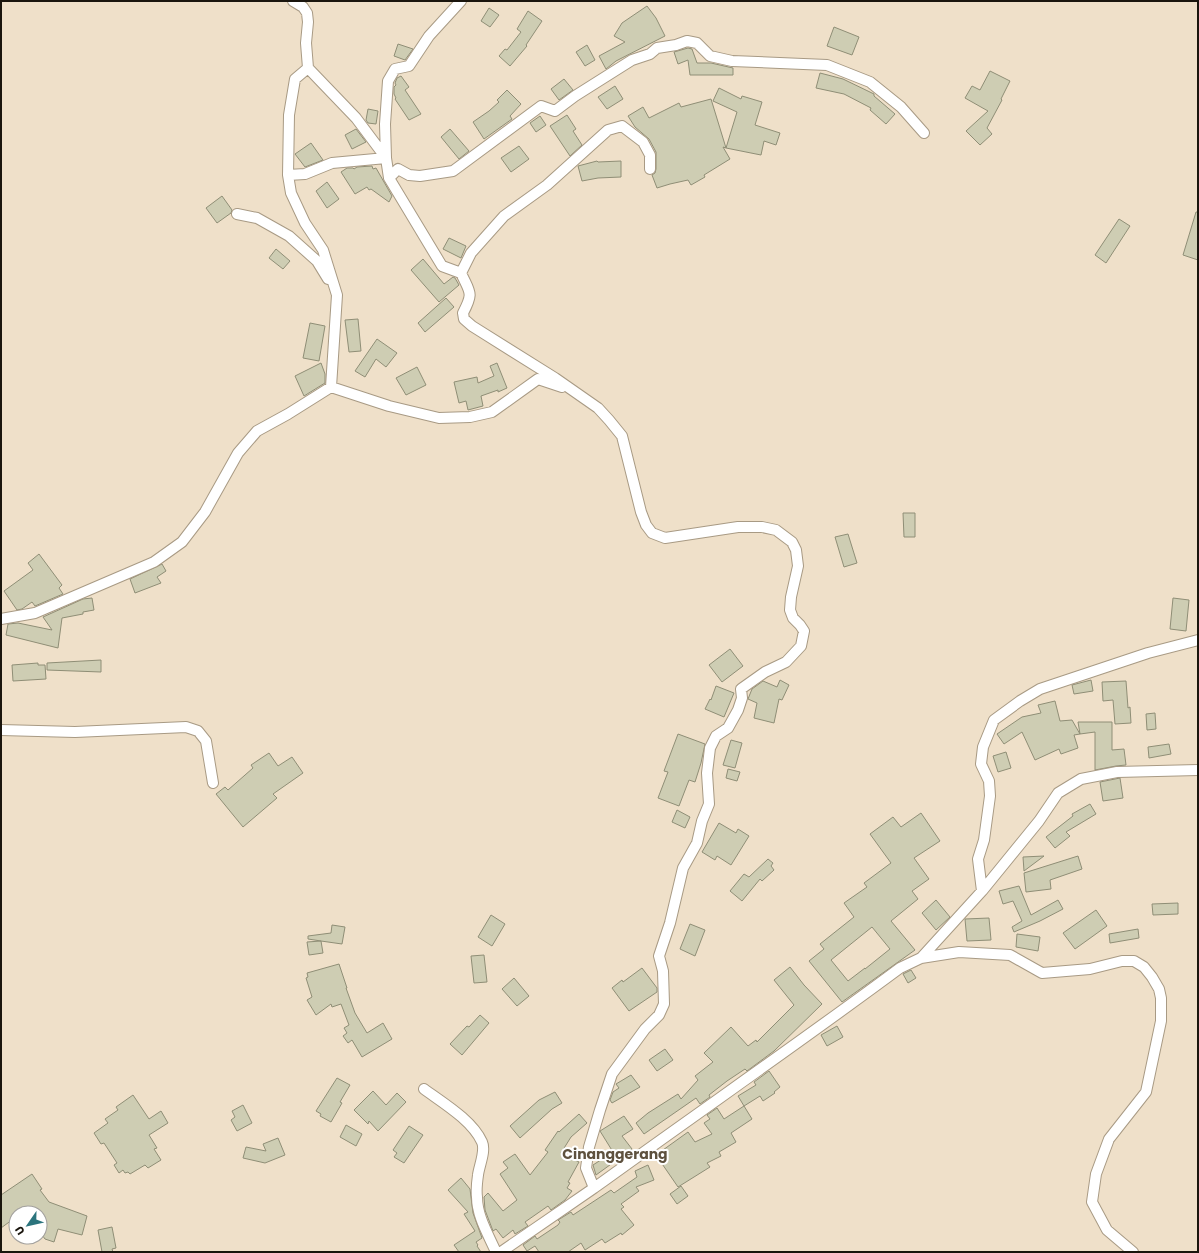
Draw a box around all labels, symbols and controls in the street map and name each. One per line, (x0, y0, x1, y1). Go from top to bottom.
district label: Cinanggerang (562, 1144, 668, 1164)
north arrow (8, 1205, 48, 1245)
text: U (11, 1223, 29, 1238)

